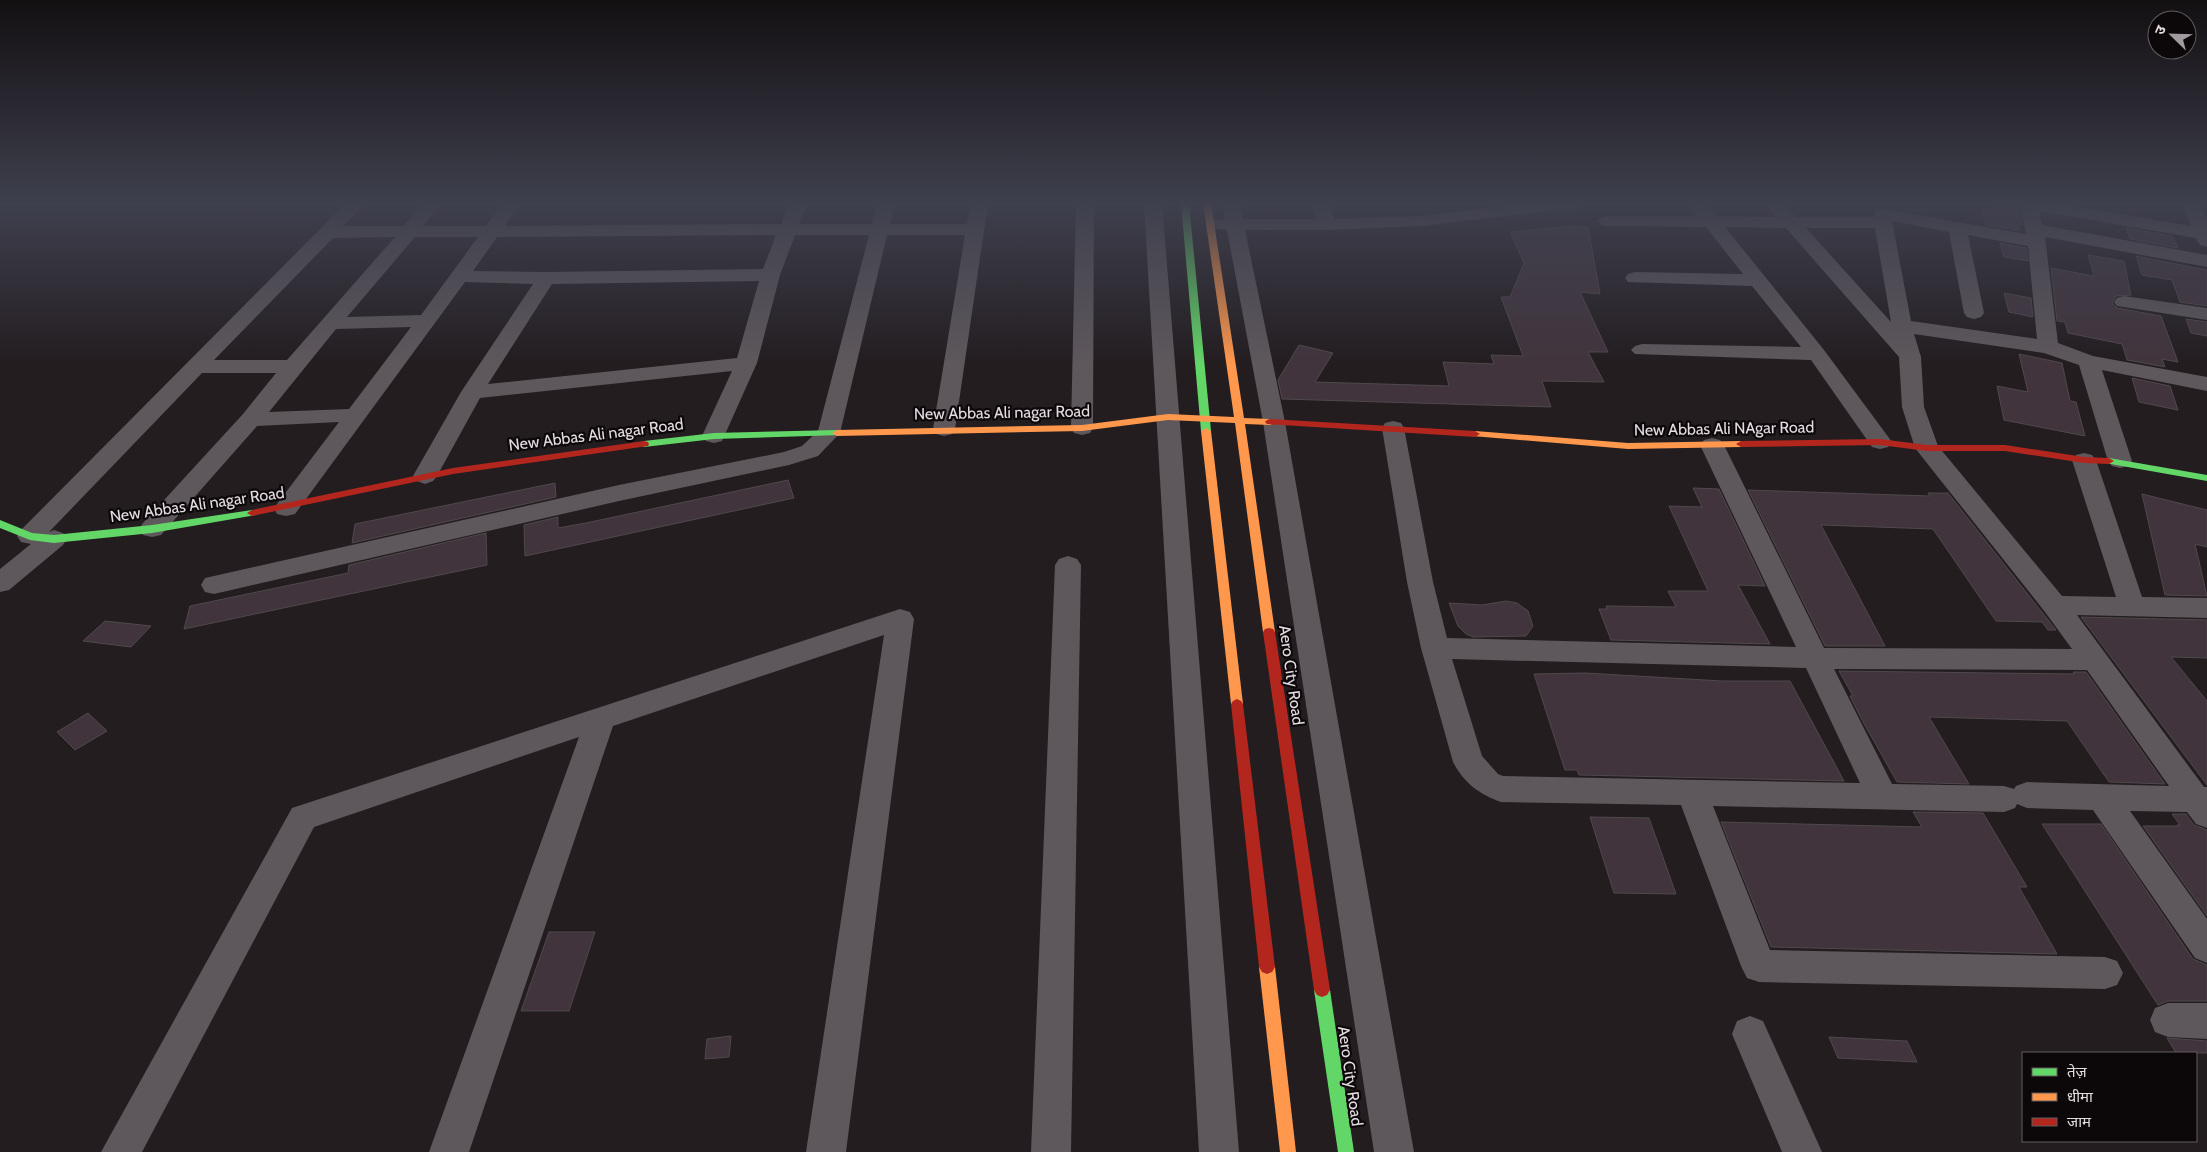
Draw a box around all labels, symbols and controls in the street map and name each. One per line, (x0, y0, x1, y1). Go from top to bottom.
north arrow (2147, 10, 2197, 60)
text: उ (2150, 22, 2170, 37)
street label: New Abbas Ali nagar Road (914, 401, 1090, 424)
street label: New Abbas Ali nagar Road (508, 414, 685, 455)
street label: New Abbas Ali NAgar Road (1634, 417, 1814, 440)
street label: New Abbas Ali nagar Road (109, 483, 286, 526)
street label: Aero City Road (1275, 624, 1308, 726)
street label: Aero City Road (1334, 1025, 1367, 1127)
legend (2022, 1052, 2197, 1142)
text: तेज़ (2067, 1063, 2088, 1081)
text: धीमा (2067, 1088, 2094, 1106)
text: जाम (2067, 1113, 2092, 1131)

